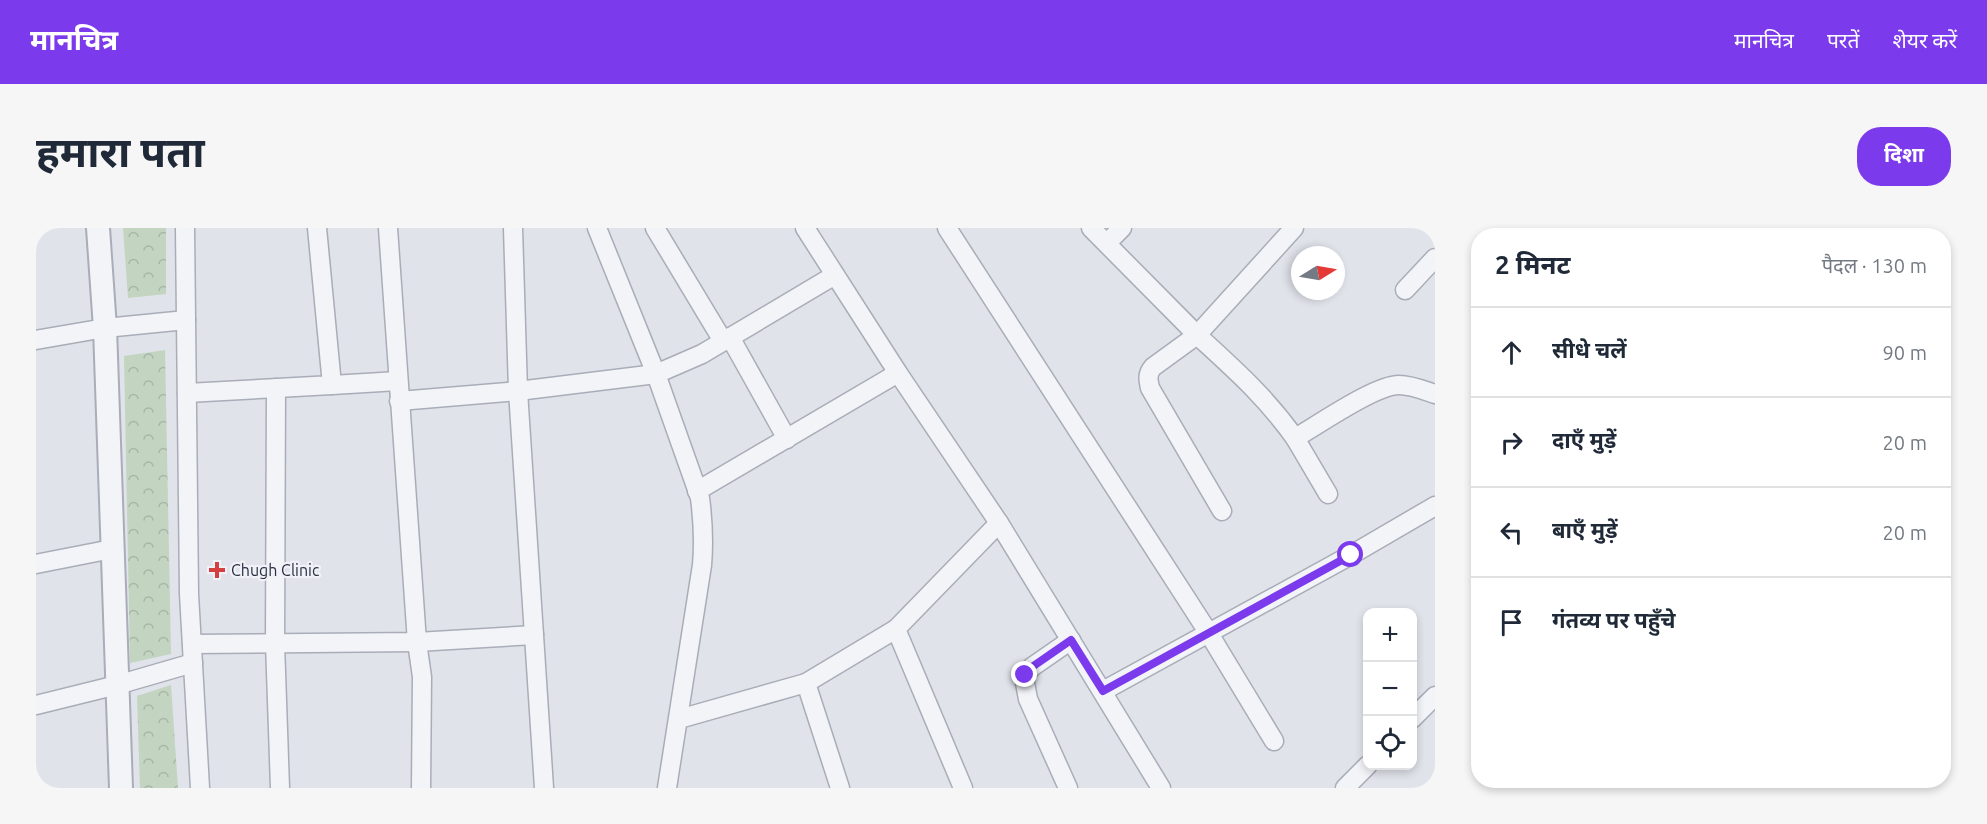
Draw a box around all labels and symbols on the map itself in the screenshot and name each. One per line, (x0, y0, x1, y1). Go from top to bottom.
north arrow (1291, 246, 1345, 300)
route start (1337, 541, 1363, 567)
marker: Chugh Clinic (208, 561, 226, 579)
place label: Chugh Clinic (231, 561, 320, 579)
route end (1011, 661, 1037, 687)

